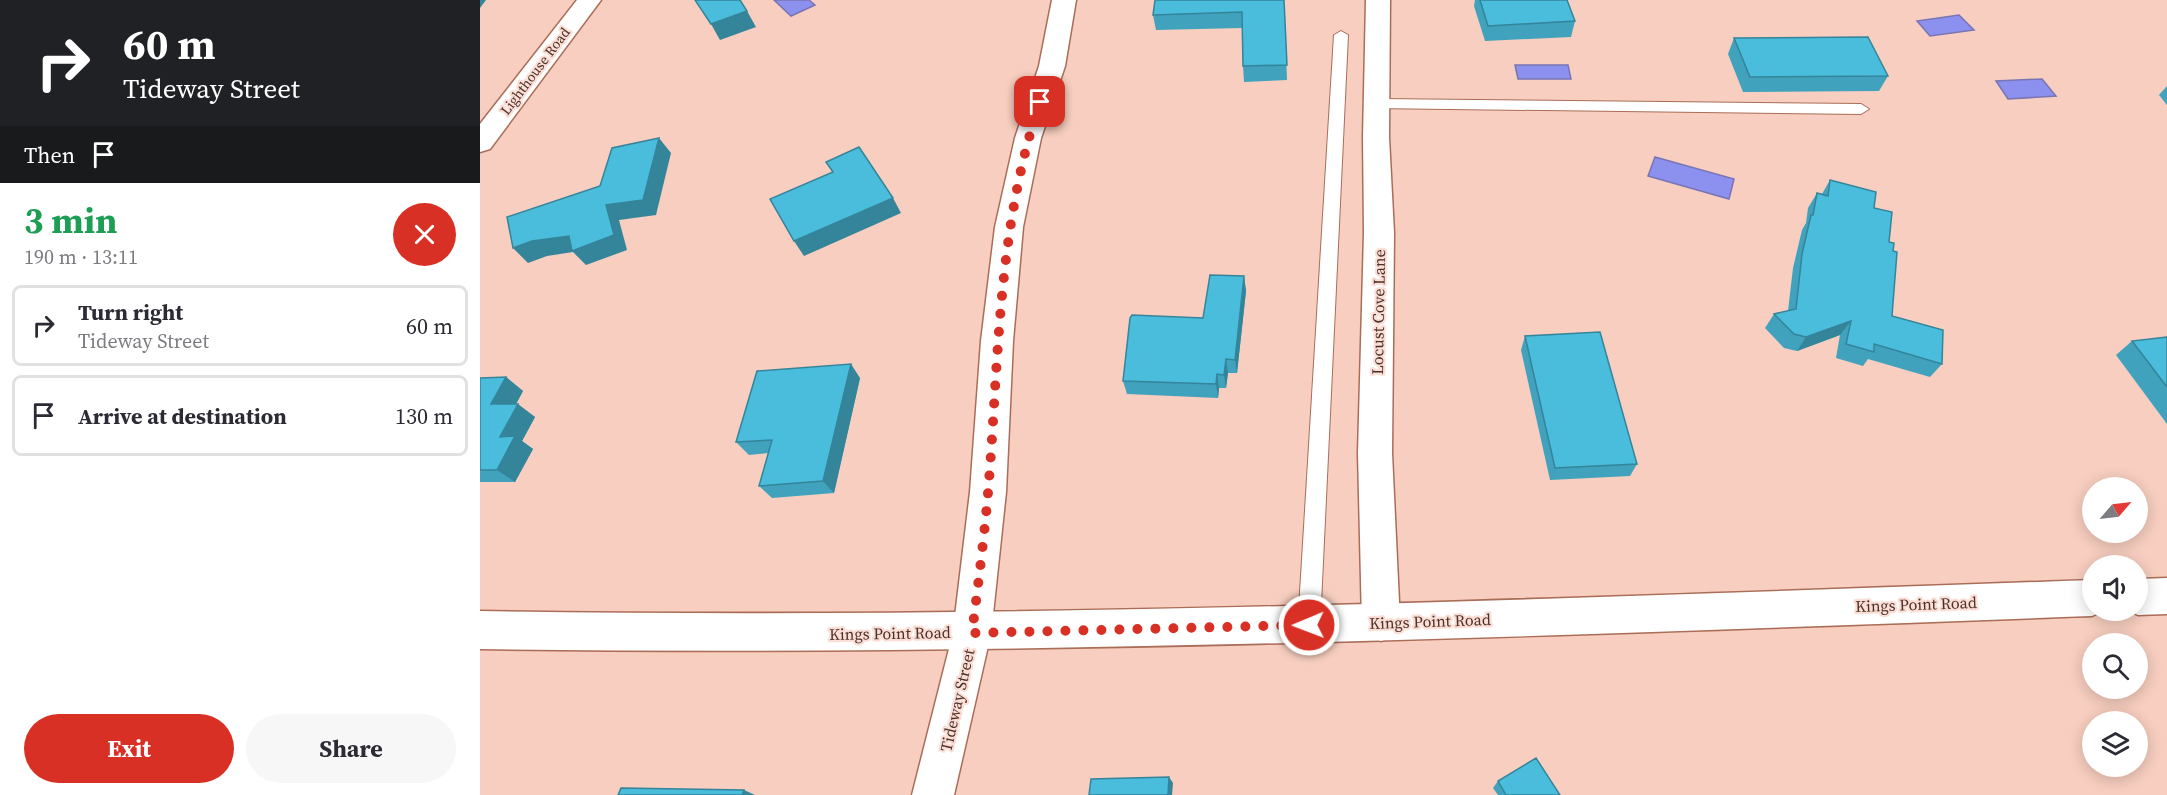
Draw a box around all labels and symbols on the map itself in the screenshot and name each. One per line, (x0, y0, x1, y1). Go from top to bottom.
street label: Lighthouse Road (495, 23, 575, 119)
pin (1014, 76, 1065, 127)
street label: Locust Cove Lane (1366, 249, 1390, 375)
north arrow (2082, 477, 2148, 543)
street label: Kings Point Road (1855, 591, 1977, 617)
position arrow (1277, 593, 1341, 657)
street label: Kings Point Road (1369, 608, 1491, 634)
street label: Kings Point Road (829, 621, 951, 645)
street label: Tideway Street (935, 646, 980, 754)

